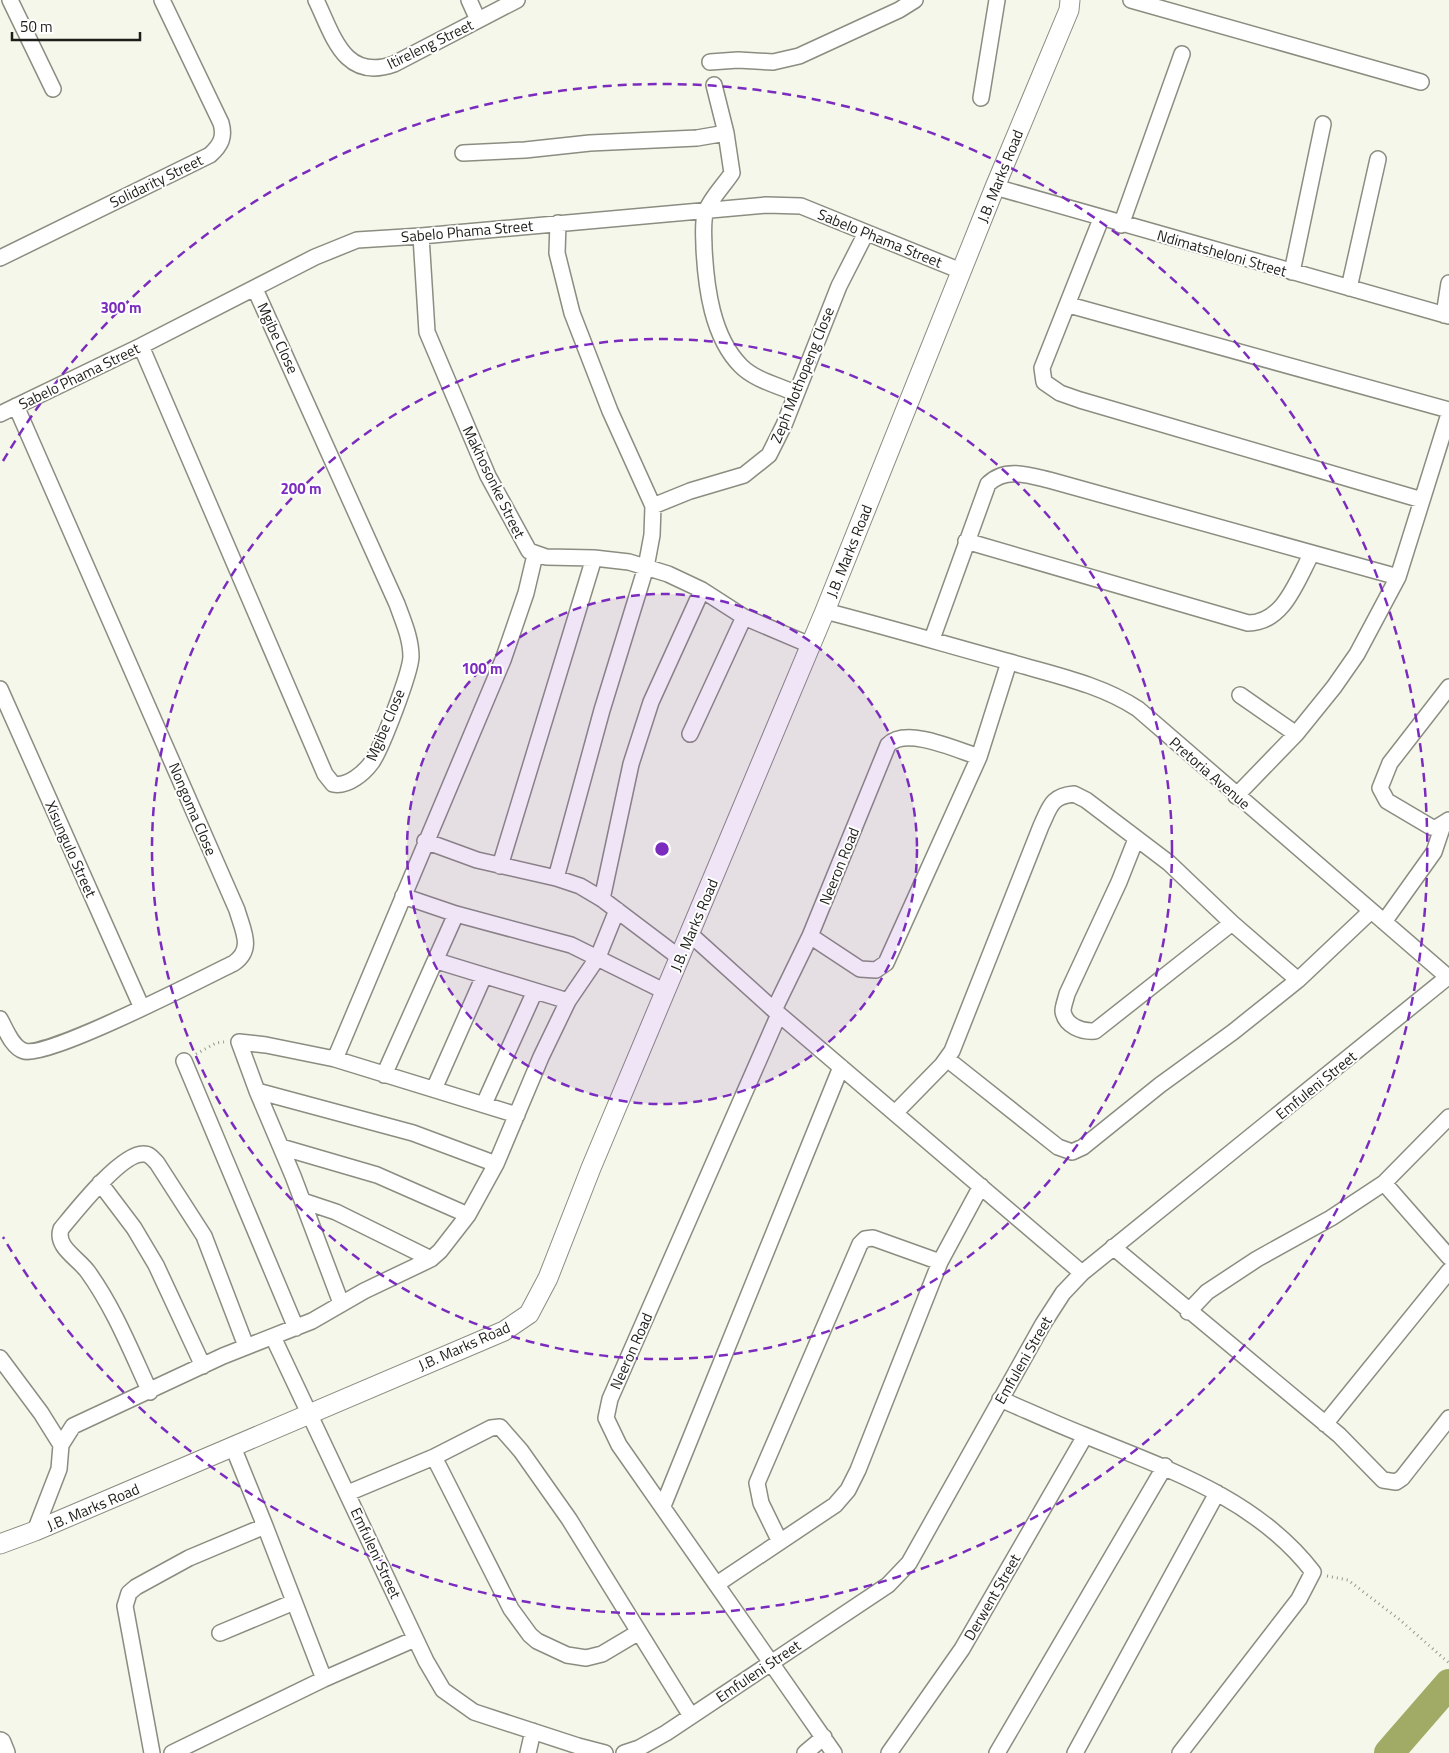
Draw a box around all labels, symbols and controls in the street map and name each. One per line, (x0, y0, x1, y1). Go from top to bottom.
scale bar (12, 10, 140, 42)
street label: Itireleng Street (383, 13, 478, 75)
text: 50 m (20, 15, 53, 38)
street label: J.B. Marks Road (971, 126, 1029, 226)
street label: Solidarity Street (105, 148, 207, 214)
street label: Sabelo Phama Street (814, 203, 946, 274)
street label: Sabelo Phama Street (400, 214, 535, 248)
street label: Ndimatsheloni Street (1154, 223, 1290, 283)
text: 300 m (100, 296, 142, 319)
street label: Mgibe Close (251, 299, 305, 377)
street label: Zeph Mothopeng Close (764, 303, 840, 447)
street label: Sabelo Phama Street (15, 336, 144, 415)
street label: Makhosonke Street (457, 422, 532, 543)
text: 200 m (280, 477, 322, 500)
street label: J.B. Marks Road (820, 501, 878, 601)
text: 100 m (461, 657, 503, 680)
street label: Mgibe Close (360, 685, 410, 765)
street label: Pretoria Avenue (1164, 731, 1256, 815)
street label: Nongoma Close (163, 759, 223, 859)
street label: Xisungulo Street (39, 797, 103, 902)
street label: Neeron Road (813, 824, 865, 908)
centre of rings (653, 840, 671, 858)
street label: J.B. Marks Road (664, 875, 724, 975)
street label: Emfuleni Street (1271, 1045, 1362, 1125)
street label: Neeron Road (604, 1309, 658, 1393)
street label: Emfuleni Street (989, 1311, 1058, 1408)
street label: J.B. Marks Road (414, 1315, 514, 1377)
street label: J.B. Marks Road (43, 1477, 143, 1537)
street label: Emfuleni Street (345, 1504, 407, 1603)
street label: Derwent Street (958, 1549, 1026, 1645)
street label: Emfuleni Street (711, 1634, 806, 1708)

